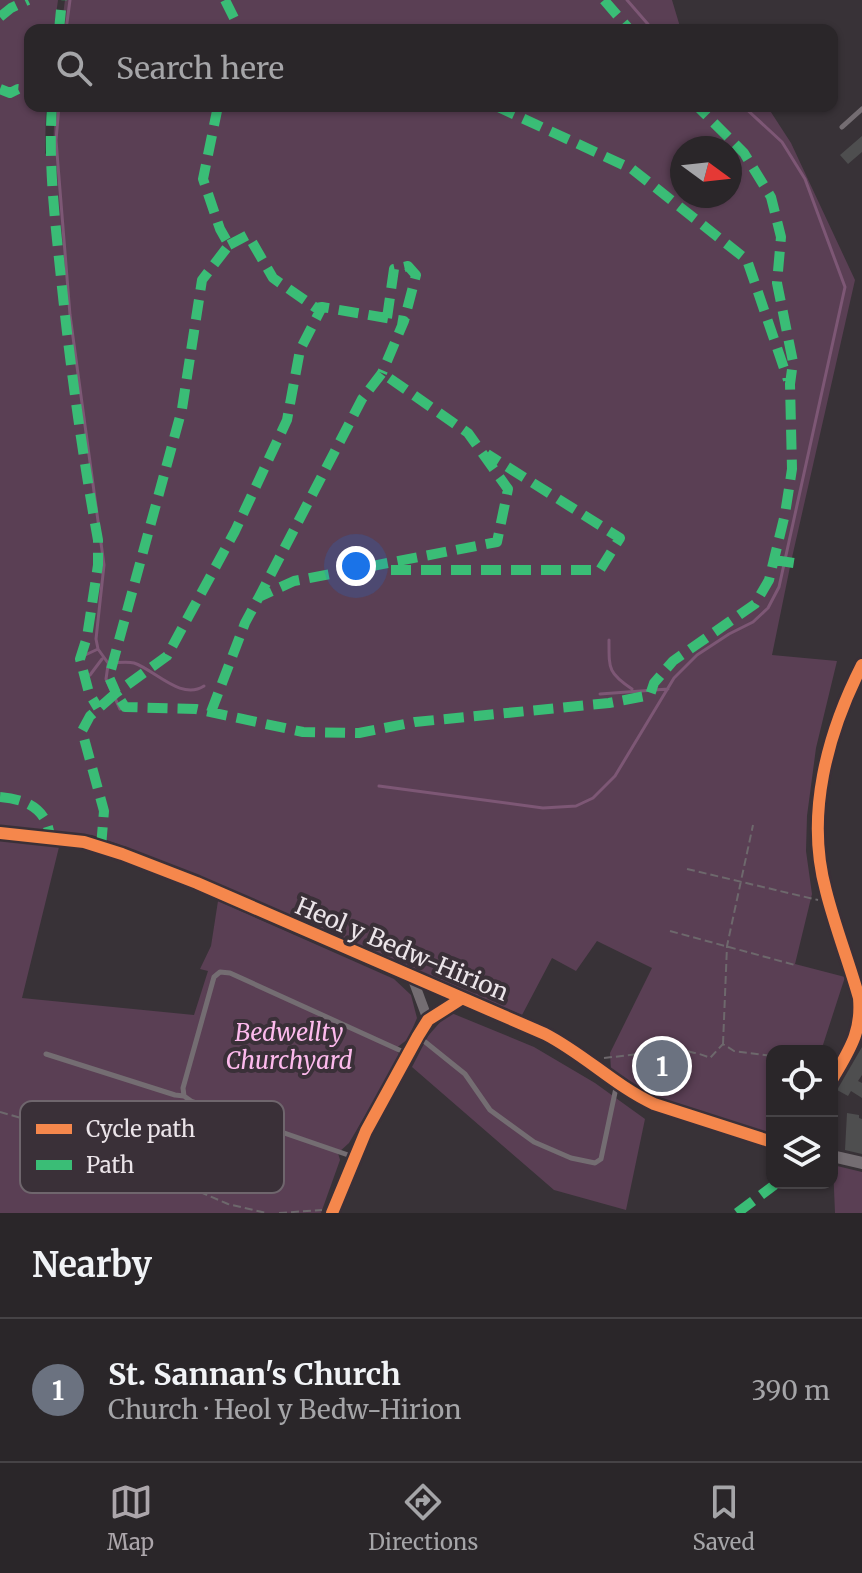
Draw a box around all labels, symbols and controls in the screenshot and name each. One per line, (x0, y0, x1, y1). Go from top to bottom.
search box (24, 24, 838, 112)
icon: search (52, 46, 96, 90)
text: Search here (116, 49, 284, 87)
north arrow (670, 136, 742, 208)
your location (336, 546, 376, 586)
street label: Heol y Bedw-Hirion (291, 890, 513, 1008)
park label: Bedwellty Churchyard (225, 1017, 353, 1076)
pin: 1 (636, 1036, 688, 1096)
map controls (766, 1045, 838, 1189)
button: locate (766, 1045, 838, 1117)
legend (20, 1101, 284, 1193)
text: Cycle path (86, 1115, 196, 1143)
button: layers (766, 1117, 838, 1189)
text: Path (86, 1151, 135, 1179)
text: Nearby (32, 1244, 152, 1286)
text: St. Sannan's Church (108, 1355, 401, 1393)
text: 1 (52, 1374, 64, 1407)
text: 390 m (751, 1374, 830, 1407)
text: Church · Heol y Bedw-Hirion (108, 1393, 462, 1426)
tab: Map (107, 1480, 154, 1556)
tab: Directions (368, 1480, 478, 1556)
tab: Saved (693, 1480, 755, 1556)

